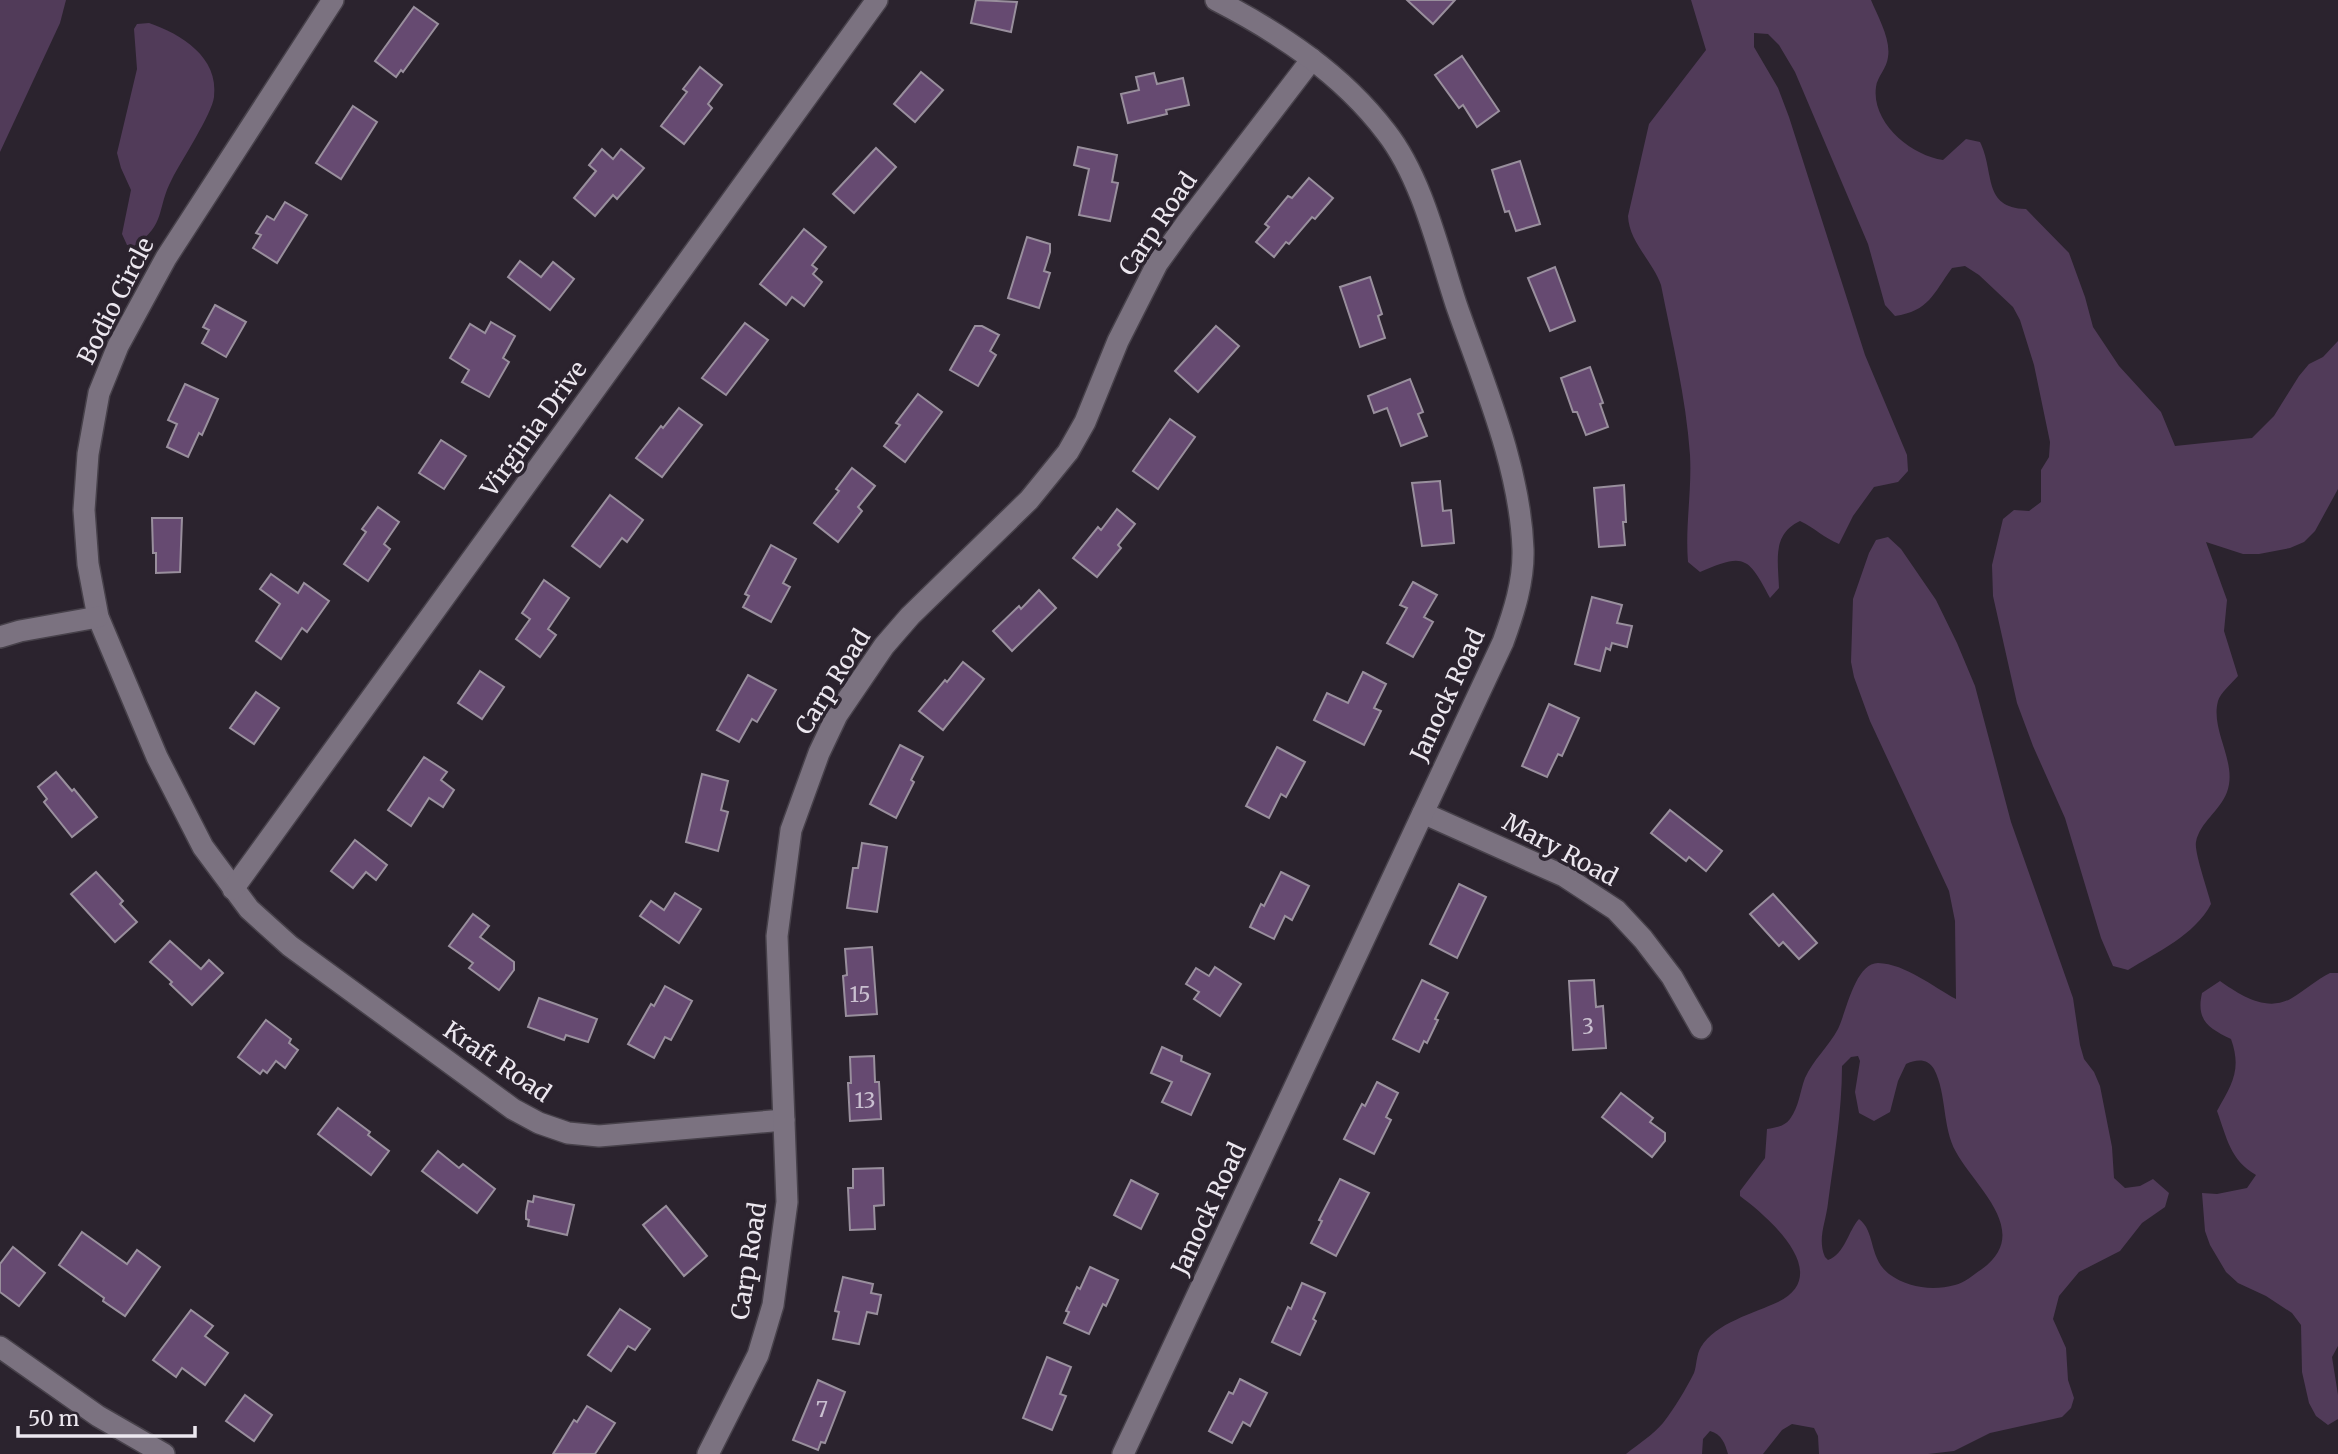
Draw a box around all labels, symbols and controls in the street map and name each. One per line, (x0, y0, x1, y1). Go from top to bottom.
street label: Carp Road (1112, 166, 1204, 281)
street label: Bodio Circle (70, 232, 161, 369)
street label: Virginia Drive (473, 355, 593, 504)
street label: Carp Road (788, 623, 877, 740)
street label: Janock Road (1403, 624, 1492, 767)
street label: Mary Road (1497, 806, 1623, 893)
house number: 15 (849, 981, 871, 1008)
house number: 3 (1582, 1013, 1594, 1040)
street label: Kraft Road (438, 1014, 557, 1109)
house number: 13 (855, 1087, 875, 1114)
street label: Janock Road (1164, 1138, 1253, 1281)
street label: Carp Road (724, 1200, 773, 1322)
scale bar (18, 1394, 194, 1438)
house number: 7 (816, 1396, 828, 1423)
text: 50 m (28, 1405, 79, 1432)

